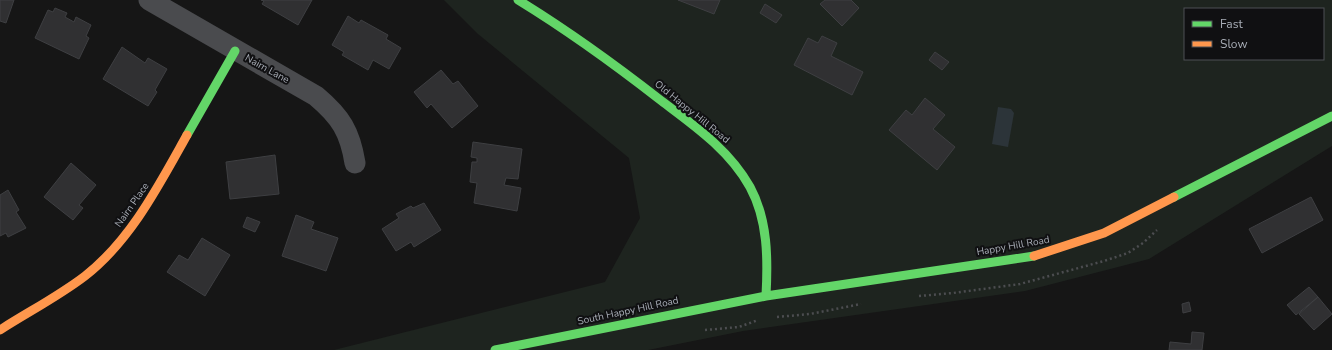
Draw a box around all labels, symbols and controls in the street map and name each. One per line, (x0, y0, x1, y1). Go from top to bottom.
legend (1184, 8, 1324, 60)
text: Fast (1220, 16, 1243, 32)
text: Slow (1220, 36, 1248, 52)
street label: Nairn Lane (242, 51, 292, 87)
street label: Old Happy Hill Road (652, 77, 733, 147)
street label: Nairn Place (112, 180, 152, 230)
street label: Happy Hill Road (975, 233, 1051, 259)
street label: South Happy Hill Road (576, 293, 680, 329)

